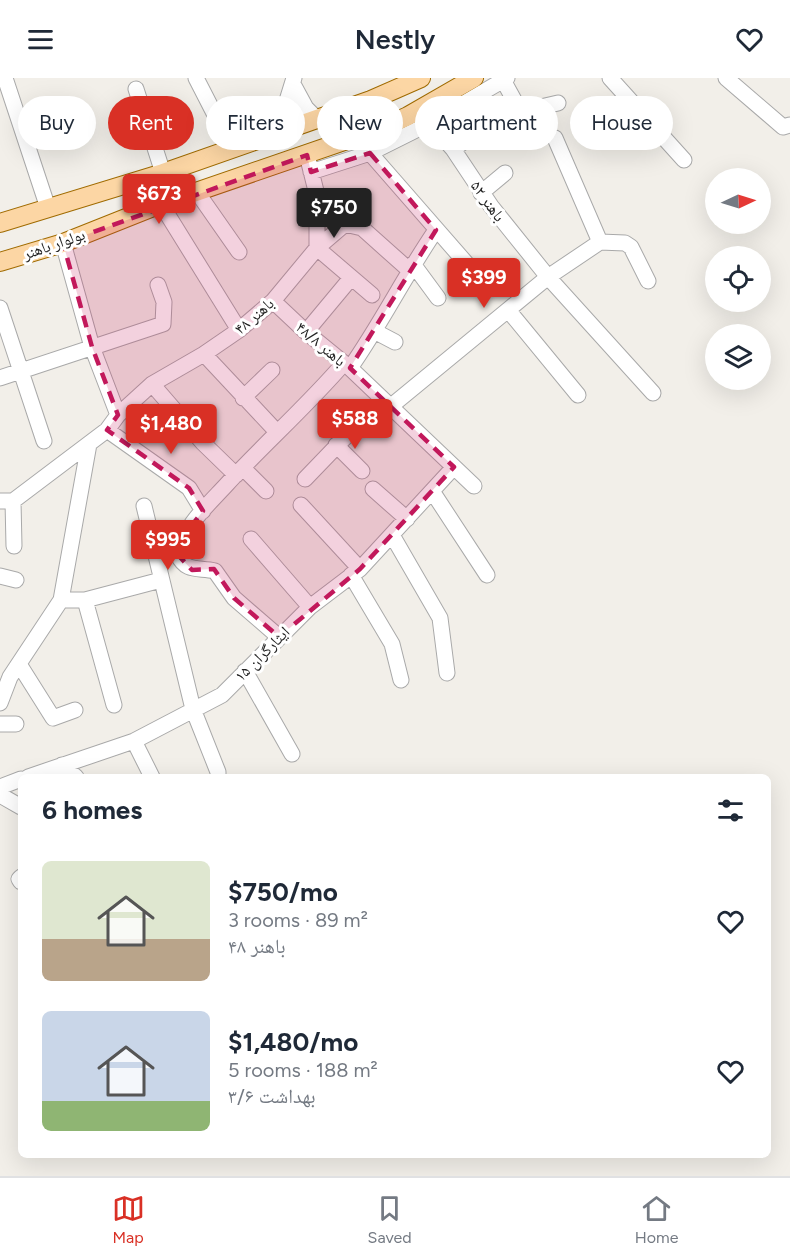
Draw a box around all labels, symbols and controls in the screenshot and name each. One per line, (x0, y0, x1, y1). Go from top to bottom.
icon: menu (24, 23, 57, 56)
text: Nestly (355, 23, 435, 56)
icon: heart (733, 23, 766, 56)
chip: Buy (18, 96, 96, 150)
chip: Rent (108, 96, 194, 150)
chip: Filters (206, 96, 305, 150)
chip: New (317, 96, 403, 150)
chip: Apartment (415, 96, 558, 150)
chip: House (570, 96, 673, 150)
north arrow (705, 168, 771, 234)
map controls (705, 168, 771, 390)
pin: $673 (123, 174, 195, 225)
street label: باهنر ۵۲ (467, 177, 509, 225)
text: $673 (137, 181, 181, 205)
pin: $750 (298, 188, 370, 239)
text: $750 (311, 195, 357, 219)
street label: بولوار باهنر (20, 225, 88, 264)
button: locate (705, 246, 771, 312)
pin: $399 (448, 258, 520, 309)
text: $399 (461, 265, 507, 289)
street label: باهنر ۴۸ (230, 294, 278, 338)
street label: باهنر ۴۸/۸ (292, 318, 350, 370)
button: layers (705, 324, 771, 390)
pin: $588 (319, 399, 391, 450)
pin: $1,480 (122, 404, 220, 455)
text: $588 (331, 406, 379, 430)
text: $1,480 (140, 411, 202, 435)
pin: $995 (132, 520, 204, 571)
text: $995 (145, 527, 191, 551)
street label: ایثارگران ۱۵ (231, 623, 294, 686)
text: 6 homes (42, 794, 142, 826)
icon: filters (714, 794, 747, 827)
text: $750/mo (228, 876, 338, 908)
icon: home (90, 885, 162, 957)
icon: heart (714, 905, 747, 938)
text: 3 rooms · 89 m² (228, 908, 368, 932)
text: باهنر ۴۸ (228, 934, 286, 958)
text: $1,480/mo (228, 1026, 358, 1058)
icon: home (90, 1035, 162, 1107)
icon: heart (714, 1055, 747, 1088)
text: 5 rooms · 188 m² (228, 1058, 378, 1082)
text: بهداشت ۳/۶ (228, 1084, 316, 1108)
tab: Map (112, 1192, 145, 1247)
tab: Saved (368, 1192, 412, 1247)
tab: Home (635, 1192, 678, 1247)

